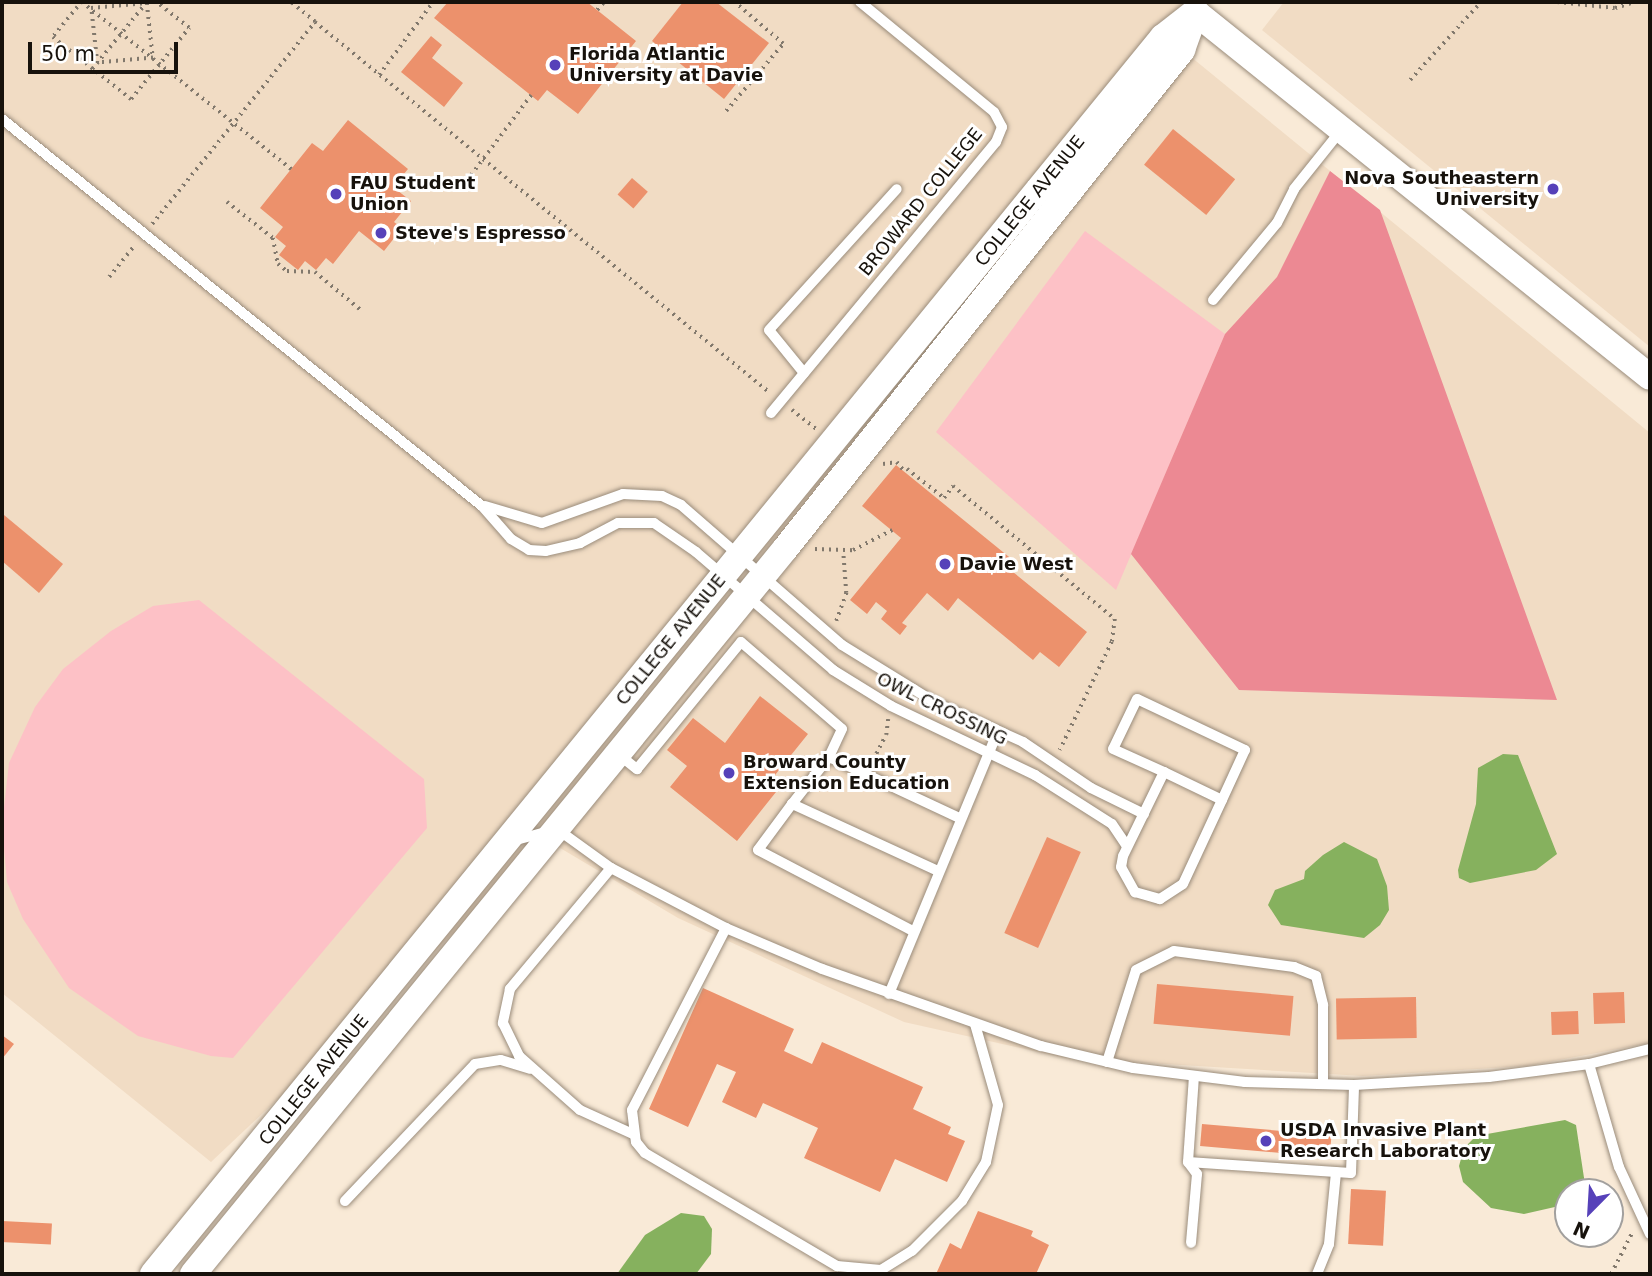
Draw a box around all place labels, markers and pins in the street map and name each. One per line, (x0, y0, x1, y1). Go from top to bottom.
place label: Florida Atlantic University at Davie (569, 44, 763, 86)
marker: Florida Atlantic University at Davie (547, 57, 563, 73)
place label: Nova Southeastern University (1344, 168, 1539, 210)
place label: FAU Student Union (350, 173, 475, 216)
marker: Nova Southeastern University (1545, 181, 1561, 197)
marker: FAU Student Union (328, 186, 344, 202)
place label: Steve's Espresso (395, 222, 566, 244)
marker: Steve's Espresso (373, 225, 389, 241)
place label: Davie West (959, 553, 1073, 575)
marker: Davie West (937, 556, 953, 572)
place label: Broward County Extension Education (743, 752, 950, 794)
marker: Broward County Extension Education (721, 765, 737, 781)
place label: USDA Invasive Plant Research Laboratory (1280, 1120, 1491, 1162)
marker: USDA Invasive Plant Research Laboratory (1258, 1133, 1274, 1149)

